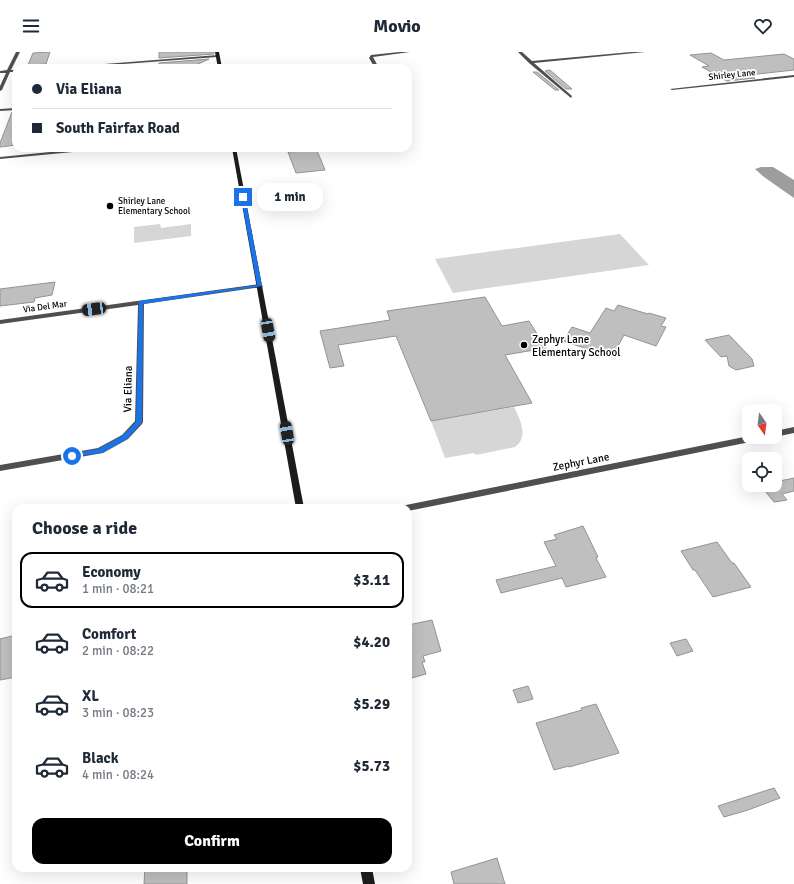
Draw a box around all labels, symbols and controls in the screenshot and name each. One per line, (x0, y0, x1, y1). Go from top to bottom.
icon: menu (20, 15, 42, 37)
text: Movio (373, 15, 421, 37)
icon: heart (752, 15, 774, 37)
street label: Shirley Lane (708, 67, 757, 83)
text: Via Eliana (56, 80, 122, 98)
text: South Fairfax Road (56, 119, 180, 137)
callout: 1 min (257, 183, 323, 211)
route end (234, 188, 252, 206)
text: 1 min (274, 189, 306, 205)
place label: Shirley Lane Elementary School (118, 196, 191, 217)
marker: Shirley Lane Elementary School (105, 201, 115, 211)
street label: Via Del Mar (22, 298, 68, 316)
car (81, 301, 107, 317)
car (260, 317, 276, 343)
place label: Zephyr Lane Elementary School (532, 333, 620, 359)
marker: Zephyr Lane Elementary School (519, 340, 529, 350)
street label: Via Eliana (121, 365, 135, 413)
north arrow (742, 404, 782, 444)
map controls (742, 404, 782, 492)
car (279, 420, 295, 446)
route start (63, 447, 81, 465)
street label: Zephyr Lane (552, 450, 610, 474)
button: locate (742, 452, 782, 492)
text: Choose a ride (32, 517, 137, 539)
icon: car (34, 562, 70, 598)
text: Economy (82, 563, 141, 581)
text: $3.11 (353, 571, 390, 589)
text: 1 min · 08:21 (82, 581, 154, 597)
icon: car (34, 624, 70, 660)
text: Comfort (82, 625, 136, 643)
text: $4.20 (353, 633, 390, 651)
text: 2 min · 08:22 (82, 643, 154, 659)
icon: car (34, 686, 70, 722)
text: XL (82, 687, 99, 705)
text: $5.29 (353, 695, 390, 713)
text: 3 min · 08:23 (82, 705, 154, 721)
icon: car (34, 748, 70, 784)
text: Black (82, 749, 119, 767)
text: $5.73 (353, 757, 390, 775)
text: 4 min · 08:24 (82, 767, 154, 783)
button: Confirm (32, 818, 392, 864)

